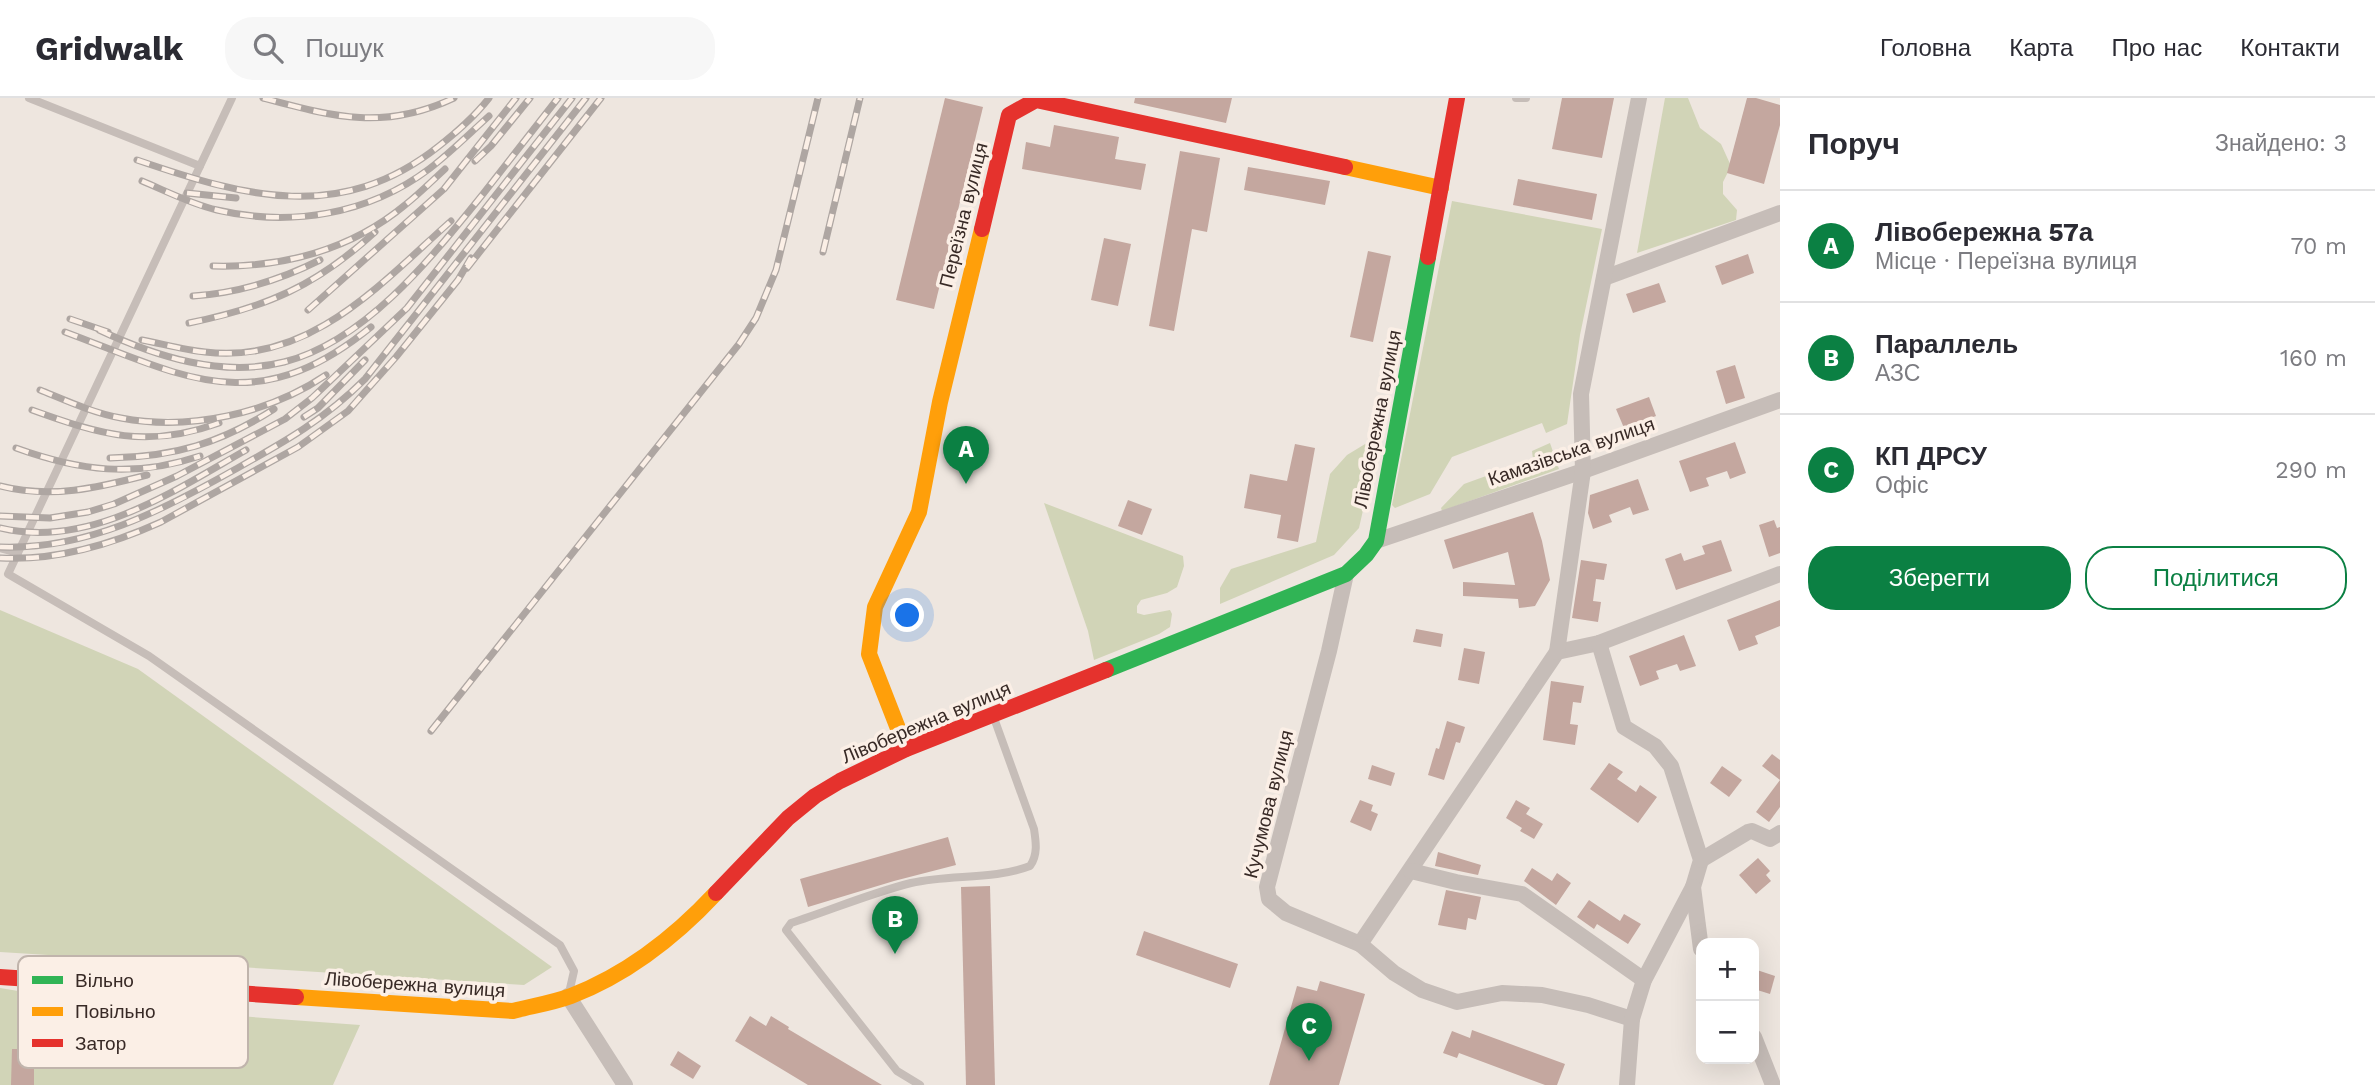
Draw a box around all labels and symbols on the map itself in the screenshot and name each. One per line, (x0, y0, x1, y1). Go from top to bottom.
street label: Переїзна вулиця (934, 140, 993, 290)
street label: Лівобережна вулиця (1349, 328, 1406, 510)
street label: Камазівська вулиця (1485, 412, 1657, 491)
pin: A (943, 426, 989, 484)
your location (890, 598, 924, 632)
street label: Лівобережна вулиця (838, 676, 1014, 768)
street label: Кучумова вулиця (1239, 728, 1298, 881)
pin: B (872, 896, 918, 954)
legend (18, 956, 248, 1068)
street label: Лівобережна вулиця (324, 967, 506, 1002)
text: Вільно (75, 969, 134, 992)
text: Повільно (75, 1000, 156, 1023)
pin: C (1286, 1003, 1332, 1061)
text: Затор (75, 1032, 126, 1055)

